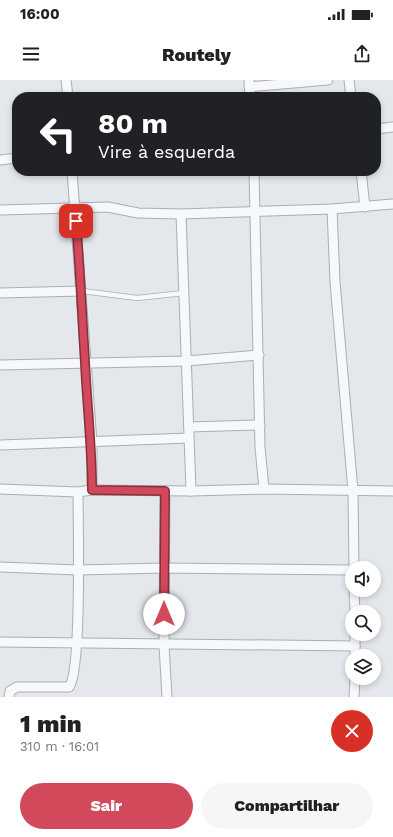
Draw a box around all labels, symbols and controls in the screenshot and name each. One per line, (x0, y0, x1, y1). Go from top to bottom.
text: 16:00 (20, 5, 60, 23)
icon: menu (20, 43, 42, 65)
icon: share (351, 43, 373, 65)
text: Routely (162, 44, 231, 65)
text: 80 m (98, 107, 168, 140)
icon: left (32, 108, 84, 160)
text: Vire à esquerda (98, 141, 235, 162)
pin (59, 204, 93, 238)
icon: arrive (65, 210, 87, 232)
map controls (345, 561, 381, 685)
button: sound (345, 561, 381, 597)
position arrow (143, 593, 185, 635)
button: search (345, 605, 381, 641)
button: layers (345, 649, 381, 685)
text: 1 min (20, 710, 82, 738)
button: close (331, 710, 373, 752)
text: 310 m · 16:01 (20, 739, 99, 754)
button: Sair (20, 783, 193, 829)
button: Compartilhar (201, 783, 373, 829)

